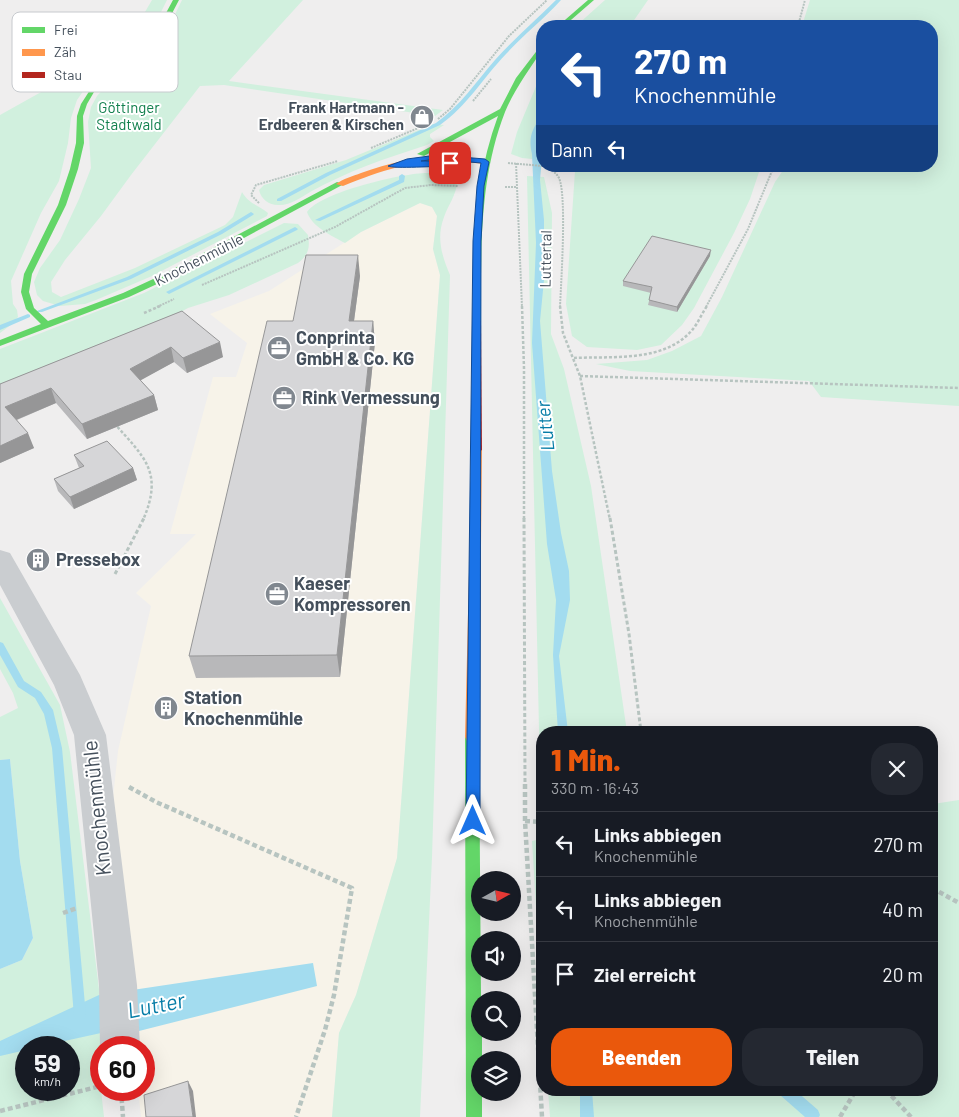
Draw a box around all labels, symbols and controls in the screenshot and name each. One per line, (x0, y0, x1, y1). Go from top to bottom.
legend (12, 12, 178, 92)
text: Frei (54, 21, 78, 38)
text: 270 m (634, 39, 727, 81)
icon: left (551, 40, 616, 105)
text: Zäh (54, 43, 76, 60)
text: Stau (54, 66, 82, 83)
text: Knochenmühle (634, 81, 777, 107)
park label: Göttinger Stadtwald (96, 98, 162, 133)
place label: Frank Hartmann - Erdbeeren & Kirschen (259, 98, 404, 133)
shop icon: Frank Hartmann - Erdbeeren & Kirschen (409, 104, 435, 130)
icon: left (603, 135, 631, 163)
text: Dann (551, 138, 593, 161)
pin (429, 142, 471, 184)
icon: arrive (436, 149, 464, 177)
street label: Knochenmühle (151, 229, 246, 289)
street label: Luttertal (535, 230, 555, 288)
place label: Conprinta GmbH & Co. KG (296, 326, 414, 369)
office icon: Conprinta GmbH & Co. KG (266, 335, 292, 361)
office icon: Rink Vermessung (271, 385, 297, 411)
place label: Rink Vermessung (302, 386, 440, 408)
water label: Lutter (530, 399, 559, 452)
building icon: Pressebox (25, 547, 51, 573)
place label: Pressebox (56, 548, 141, 570)
place label: Kaeser Kompressoren (294, 572, 411, 615)
office icon: Kaeser Kompressoren (264, 581, 290, 607)
place label: Station Knochenmühle (184, 686, 303, 729)
building icon: Station Knochenmühle (153, 695, 179, 721)
street label: Knochenmühle (76, 739, 115, 877)
text: 1 Min. (551, 741, 621, 777)
button: close (871, 743, 923, 795)
text: 330 m · 16:43 (551, 778, 639, 797)
position arrow (446, 794, 498, 846)
text: Links abbiegen (594, 823, 721, 846)
icon: left (551, 830, 579, 858)
text: 270 m (874, 833, 923, 856)
text: Knochenmühle (594, 846, 698, 865)
north arrow (471, 871, 521, 921)
map controls (471, 871, 521, 1101)
text: Links abbiegen (594, 888, 721, 911)
icon: left (551, 895, 579, 923)
text: 40 m (882, 898, 923, 921)
text: Knochenmühle (594, 911, 698, 930)
button: sound (471, 931, 521, 981)
icon: arrive (551, 960, 579, 988)
text: Ziel erreicht (594, 963, 696, 986)
text: 20 m (883, 963, 923, 986)
water label: Lutter (125, 985, 188, 1022)
button: search (471, 991, 521, 1041)
button: Beenden (551, 1028, 732, 1086)
button: Teilen (742, 1028, 923, 1086)
speed limit sign: 60 (90, 1036, 155, 1101)
text: 59 (34, 1047, 61, 1077)
button: layers (471, 1051, 521, 1101)
text: km/h (34, 1074, 61, 1088)

